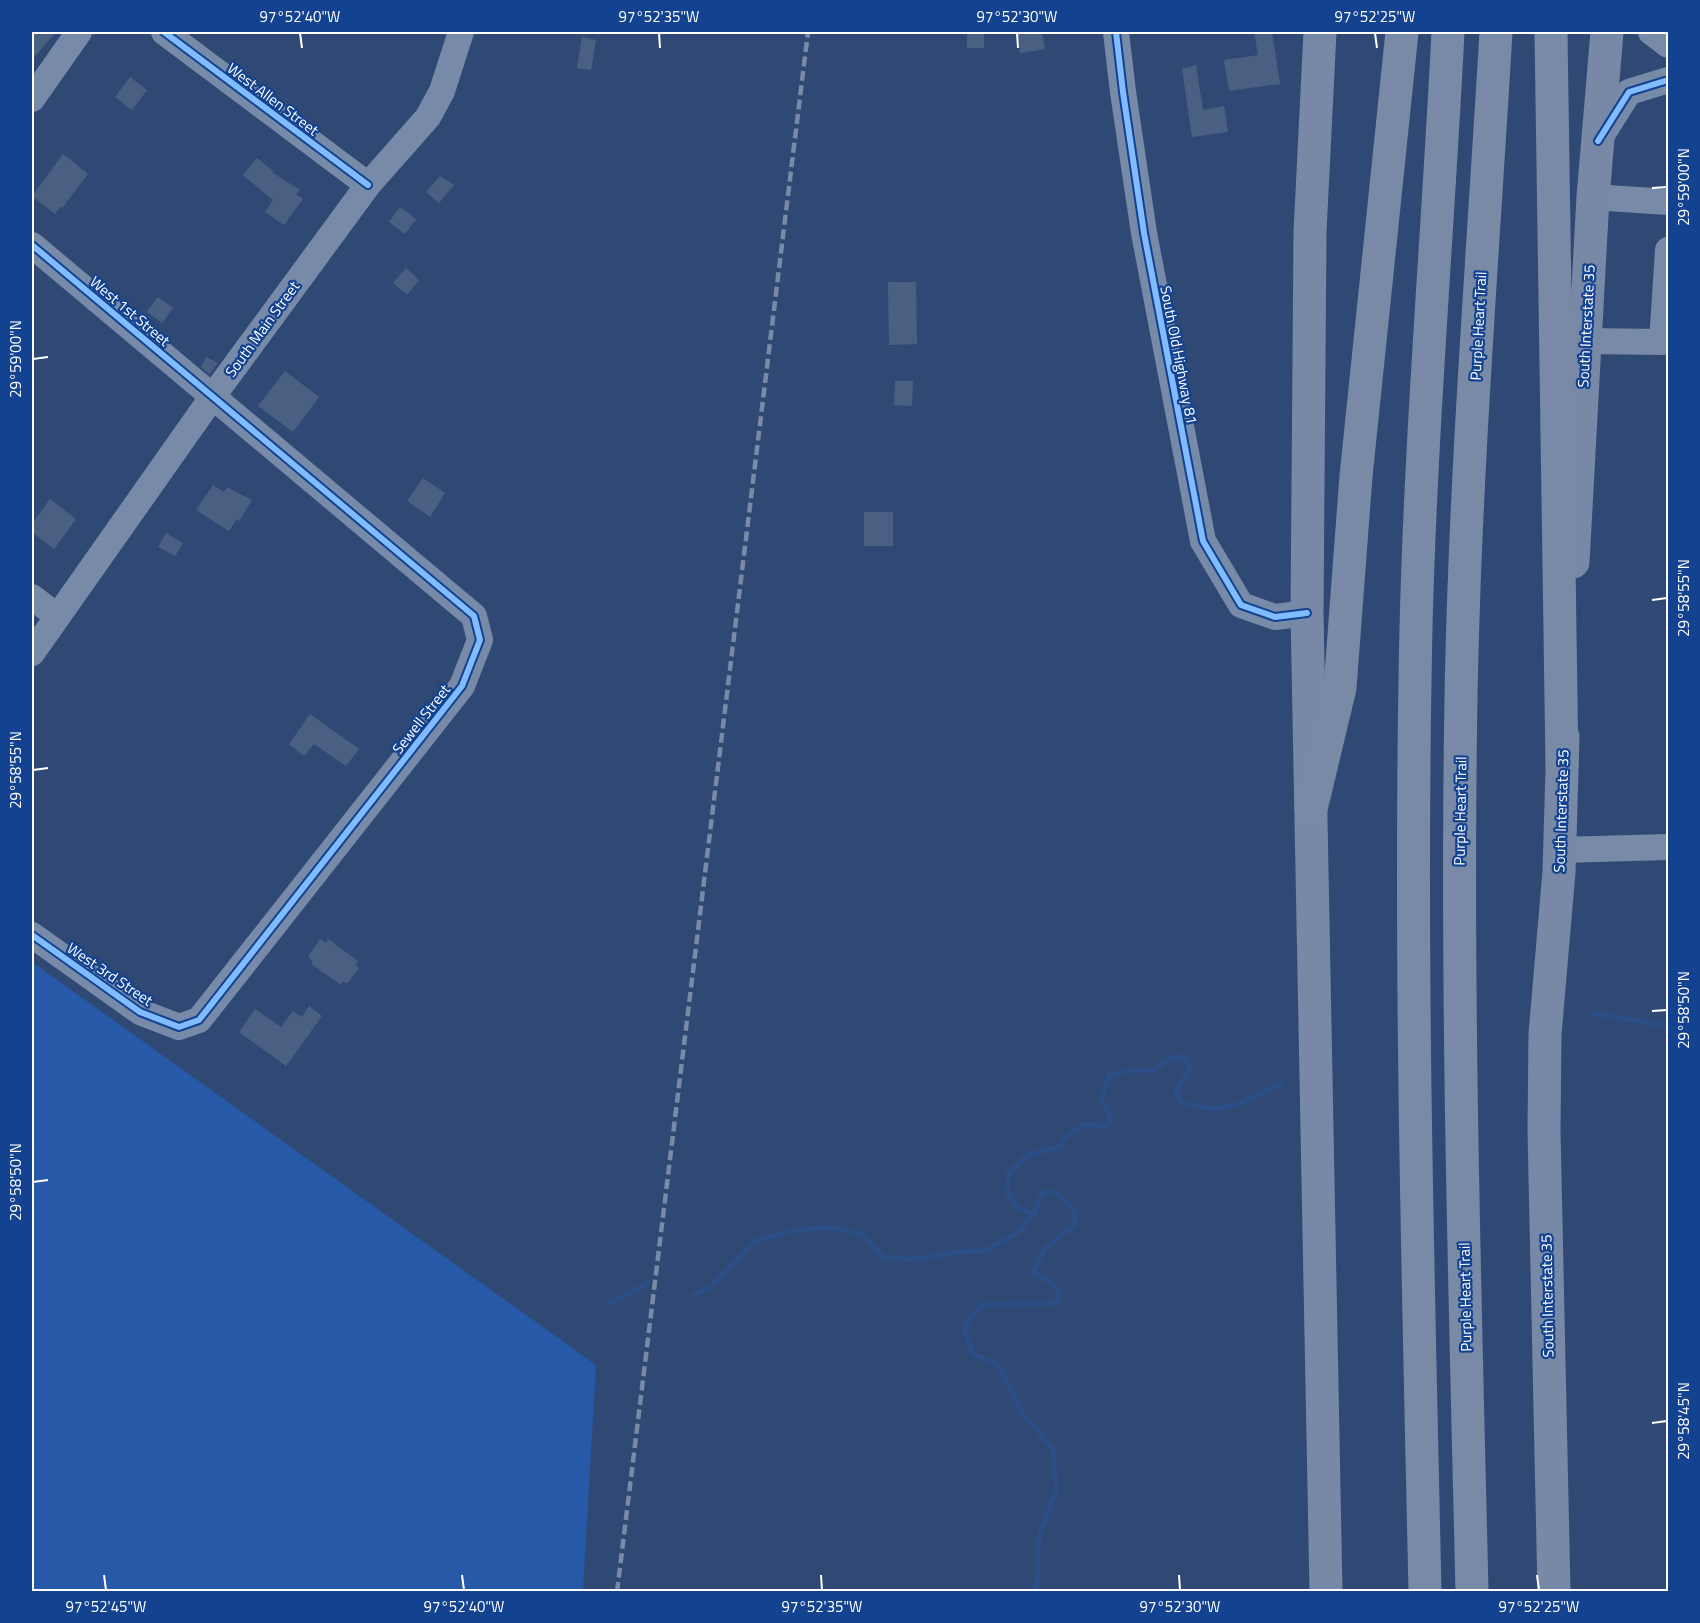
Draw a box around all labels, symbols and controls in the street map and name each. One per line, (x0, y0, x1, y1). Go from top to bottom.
text: 97°52'40"W (260, 5, 340, 28)
text: 97°52'35"W (619, 5, 699, 28)
text: 97°52'30"W (977, 5, 1057, 28)
text: 97°52'25"W (1335, 5, 1415, 28)
street label: West Allen Street (222, 57, 324, 142)
text: 29°59'00"N (1672, 148, 1695, 226)
street label: South Interstate 35 (1571, 264, 1601, 388)
street label: West 1st Street (85, 270, 176, 352)
street label: Purple Heart Trail (1464, 271, 1492, 381)
street label: South Main Street (219, 276, 305, 382)
street label: South Old Highway 81 (1154, 284, 1204, 426)
text: 29°59'00"N (4, 320, 27, 398)
text: 29°58'55"N (1672, 559, 1695, 637)
street label: Sewell Street (386, 678, 456, 759)
text: 29°58'55"N (4, 731, 27, 809)
street label: South Interstate 35 (1547, 749, 1575, 873)
street label: Purple Heart Trail (1448, 756, 1472, 866)
street label: West 3rd Street (62, 937, 158, 1012)
text: 29°58'50"N (1672, 971, 1695, 1049)
text: 29°58'50"N (4, 1143, 27, 1221)
street label: South Interstate 35 (1534, 1234, 1560, 1358)
street label: Purple Heart Trail (1453, 1242, 1477, 1352)
text: 29°58'45"N (1672, 1382, 1695, 1460)
text: 97°52'45"W (66, 1595, 146, 1618)
text: 97°52'40"W (424, 1595, 504, 1618)
text: 97°52'35"W (782, 1595, 862, 1618)
text: 97°52'30"W (1140, 1595, 1220, 1618)
text: 97°52'25"W (1499, 1595, 1579, 1618)

